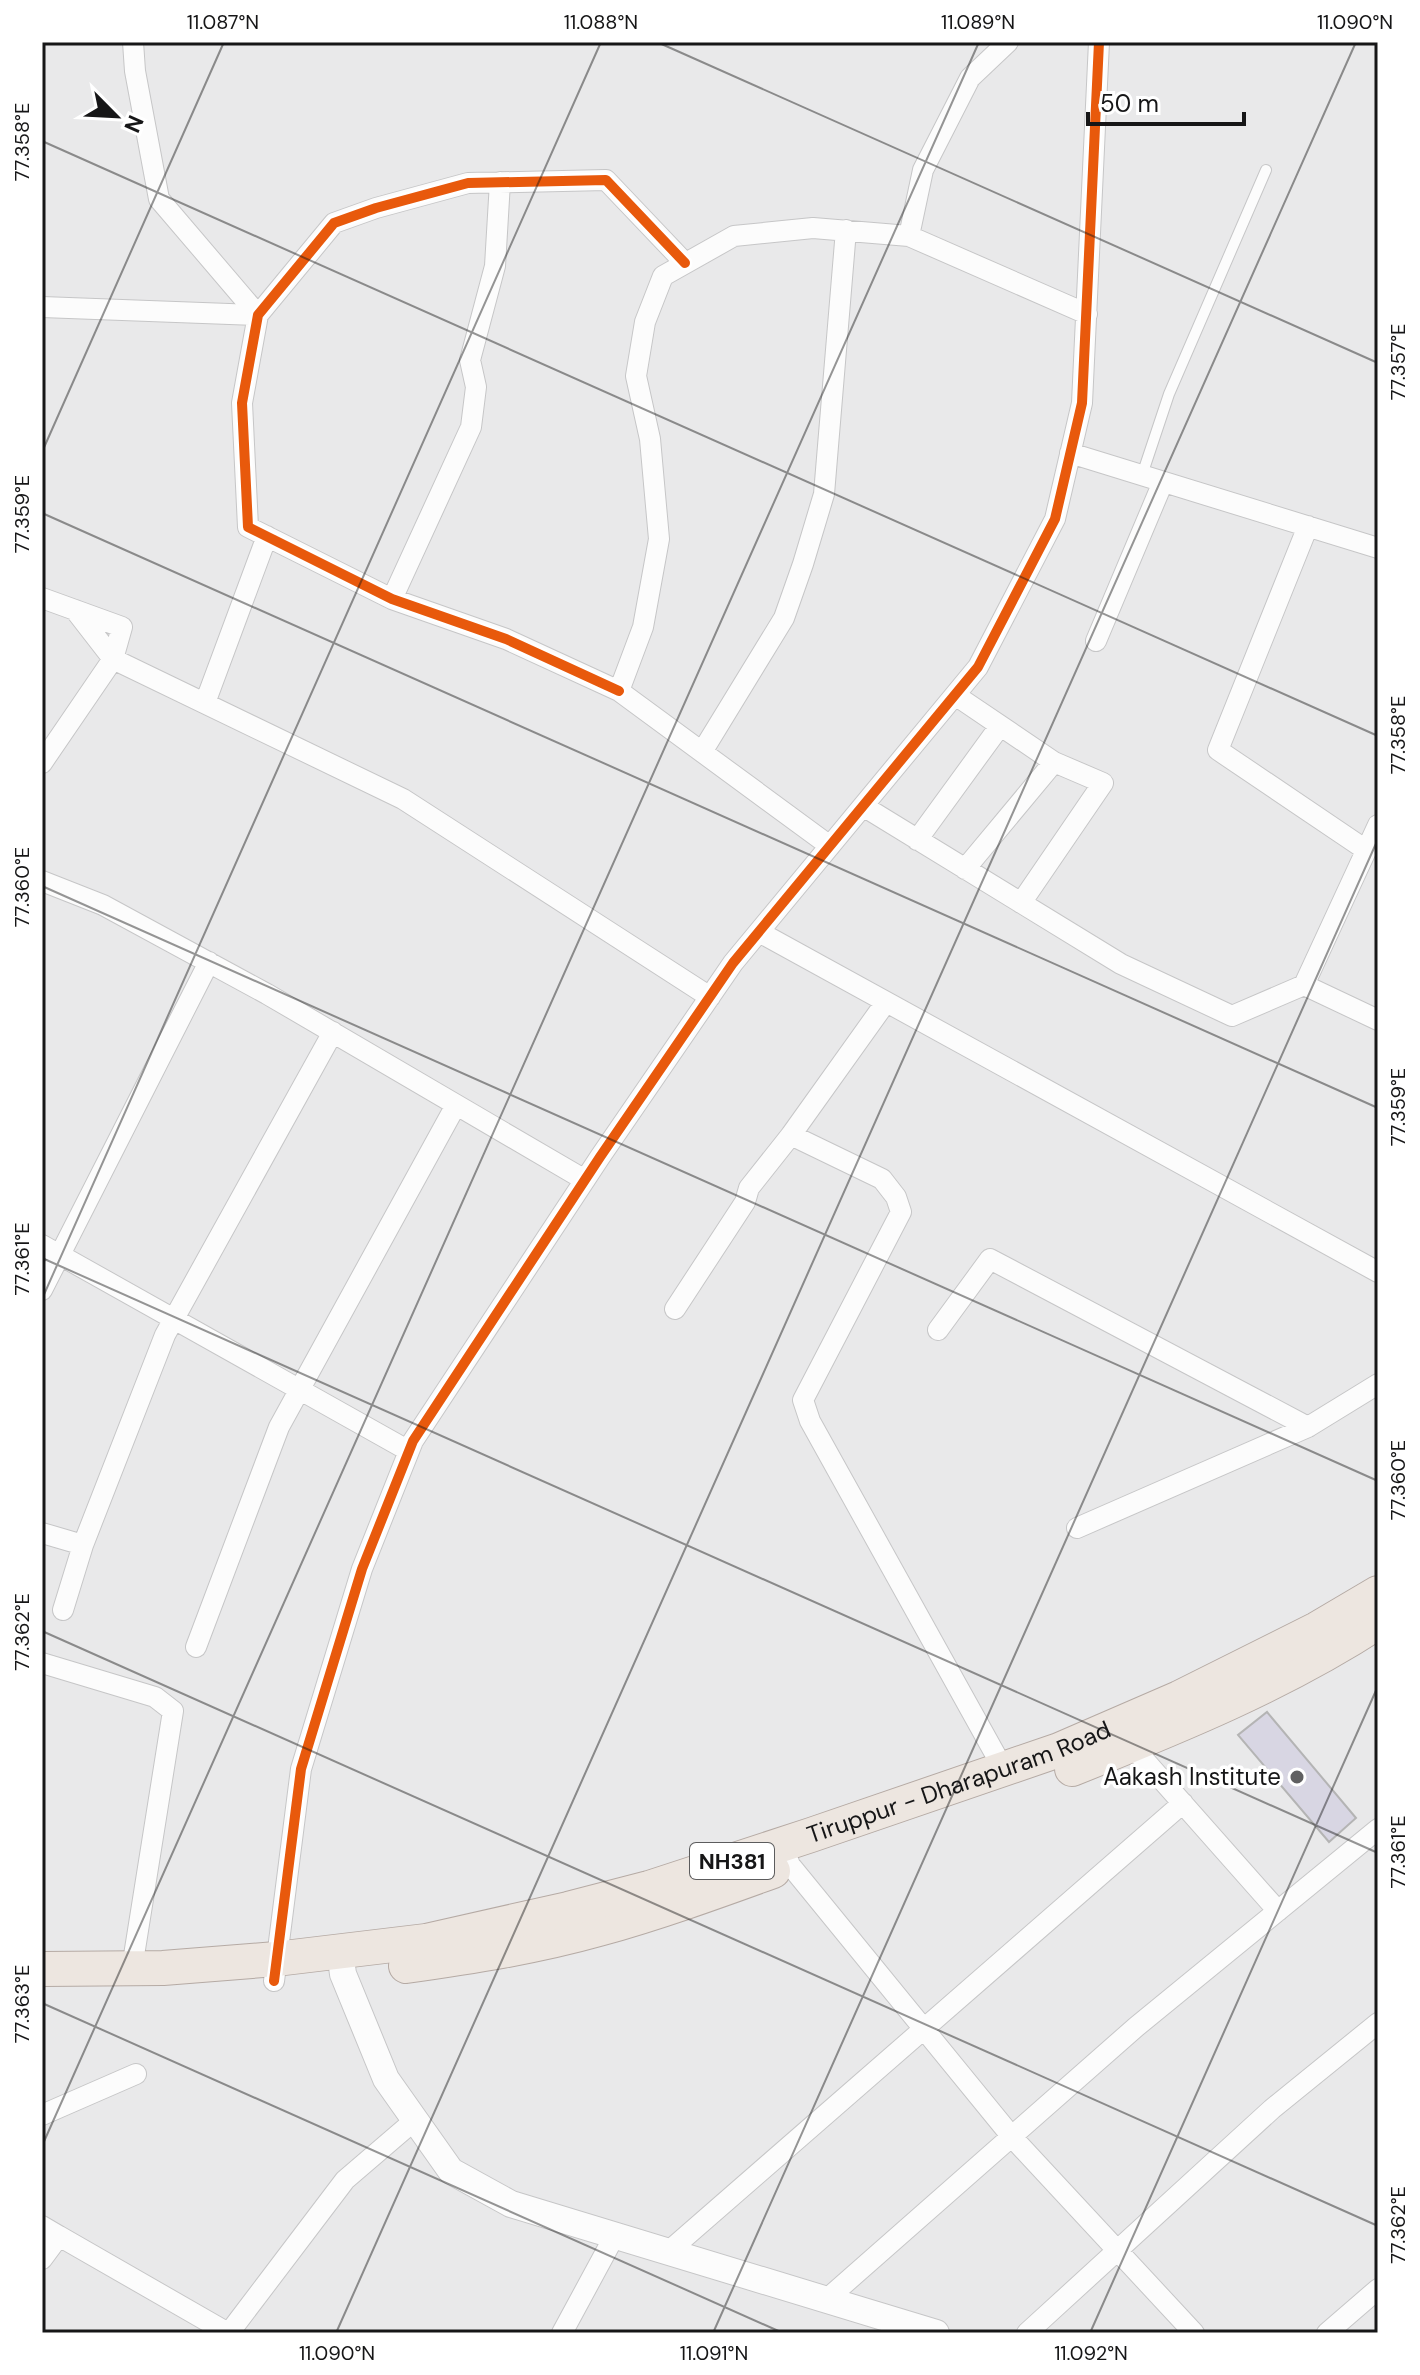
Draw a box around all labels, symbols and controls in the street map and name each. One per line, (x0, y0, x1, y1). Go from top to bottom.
text: 11.087°N (187, 9, 259, 35)
text: 11.088°N (564, 9, 638, 35)
text: 11.089°N (941, 9, 1015, 35)
text: 11.090°N (1317, 9, 1393, 35)
north arrow (76, 76, 156, 156)
scale bar (1088, 76, 1244, 126)
text: 50 m (1100, 88, 1159, 119)
text: 77.358°E (9, 103, 35, 181)
text: N (117, 111, 150, 137)
text: 77.357°E (1385, 324, 1411, 400)
text: 77.359°E (9, 475, 35, 553)
text: 77.358°E (1385, 696, 1411, 774)
text: 77.360°E (9, 847, 35, 927)
text: 77.359°E (1385, 1068, 1411, 1146)
text: 77.361°E (9, 1223, 35, 1295)
text: 77.360°E (1385, 1440, 1411, 1520)
text: 77.362°E (9, 1593, 35, 1671)
street label: Tiruppur - Dharapuram Road (803, 1714, 1115, 1850)
place label: Aakash Institute (1103, 1761, 1281, 1792)
marker: Aakash Institute (1288, 1768, 1306, 1786)
text: 77.361°E (1385, 1816, 1411, 1888)
road number: NH381 (690, 1843, 774, 1879)
text: 77.363°E (9, 1965, 35, 2043)
text: 77.362°E (1385, 2186, 1411, 2264)
text: 11.090°N (299, 2340, 375, 2366)
text: 11.091°N (680, 2340, 748, 2366)
text: 11.092°N (1054, 2340, 1128, 2366)

